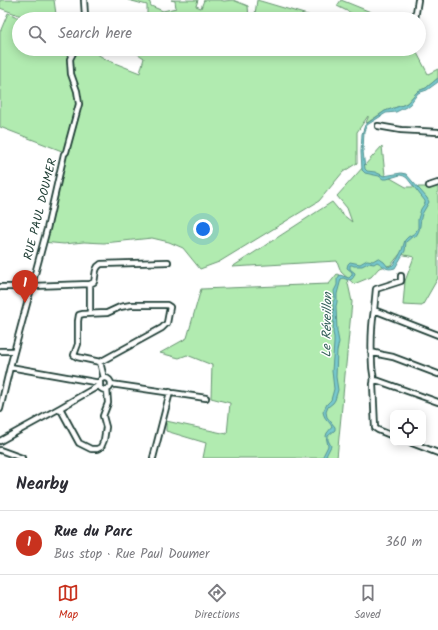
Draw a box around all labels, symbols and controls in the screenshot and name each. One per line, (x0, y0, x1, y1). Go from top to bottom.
search box (12, 12, 426, 56)
text: Search here (58, 22, 132, 46)
icon: search (26, 23, 48, 45)
street label: RUE PAUL DOUMER (19, 156, 62, 262)
your location (193, 219, 213, 239)
pin: 1 (12, 270, 38, 303)
water label: Le Réveillon (316, 291, 339, 358)
map controls (390, 410, 426, 446)
button: locate (390, 410, 426, 446)
text: Nearby (16, 471, 68, 498)
text: Rue du Parc (54, 520, 133, 544)
text: 1 (27, 532, 31, 553)
text: 360 m (385, 532, 422, 553)
text: Bus stop · Rue Paul Doumer (54, 544, 209, 565)
tab: Map (57, 582, 79, 624)
tab: Directions (194, 582, 240, 624)
tab: Saved (355, 582, 381, 624)

